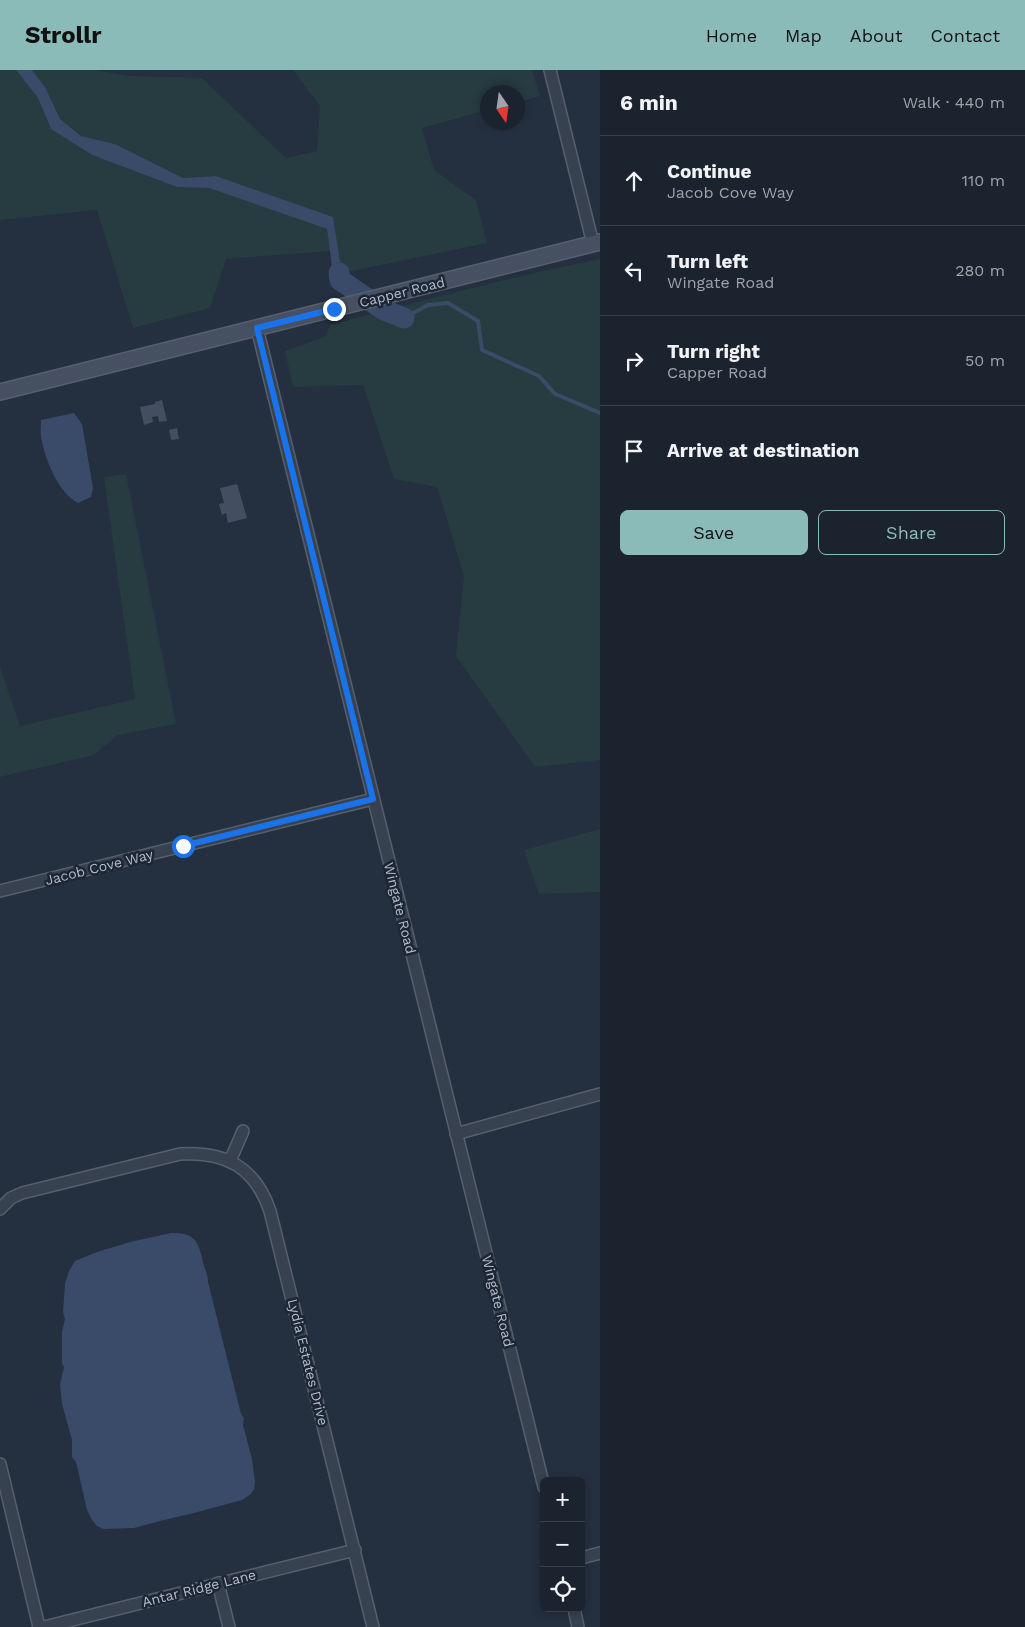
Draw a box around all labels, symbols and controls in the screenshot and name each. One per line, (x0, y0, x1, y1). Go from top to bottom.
text: Strollr (25, 21, 102, 49)
text: Home (706, 25, 757, 46)
text: Map (785, 25, 822, 46)
text: About (850, 25, 902, 46)
text: Contact (930, 25, 1000, 46)
north arrow (480, 85, 525, 130)
text: 6 min (620, 90, 678, 115)
text: Walk · 440 m (903, 93, 1005, 112)
text: Continue (667, 160, 751, 183)
icon: ahead (620, 167, 648, 195)
text: 110 m (962, 171, 1005, 190)
text: Jacob Cove Way (667, 183, 794, 202)
text: Turn left (667, 250, 748, 273)
icon: left (620, 257, 648, 285)
text: 280 m (955, 261, 1005, 280)
text: Wingate Road (667, 273, 774, 292)
street label: Capper Road (358, 274, 446, 310)
route end (323, 298, 346, 321)
text: Turn right (667, 340, 760, 363)
icon: right (620, 347, 648, 375)
text: 50 m (965, 351, 1005, 370)
text: Capper Road (667, 363, 767, 382)
icon: arrive (620, 437, 648, 465)
text: Arrive at destination (667, 439, 859, 462)
button: Save (620, 510, 808, 555)
button: Share (818, 510, 1005, 555)
route start (172, 835, 195, 858)
street label: Jacob Cove Way (43, 846, 155, 888)
street label: Wingate Road (381, 861, 419, 955)
street label: Wingate Road (479, 1254, 517, 1348)
street label: Lydia Estates Drive (285, 1297, 331, 1427)
map controls (540, 1477, 585, 1612)
button: + (540, 1477, 585, 1522)
button: − (540, 1522, 585, 1567)
street label: Antar Ridge Lane (140, 1566, 258, 1610)
button: locate (540, 1567, 585, 1612)

